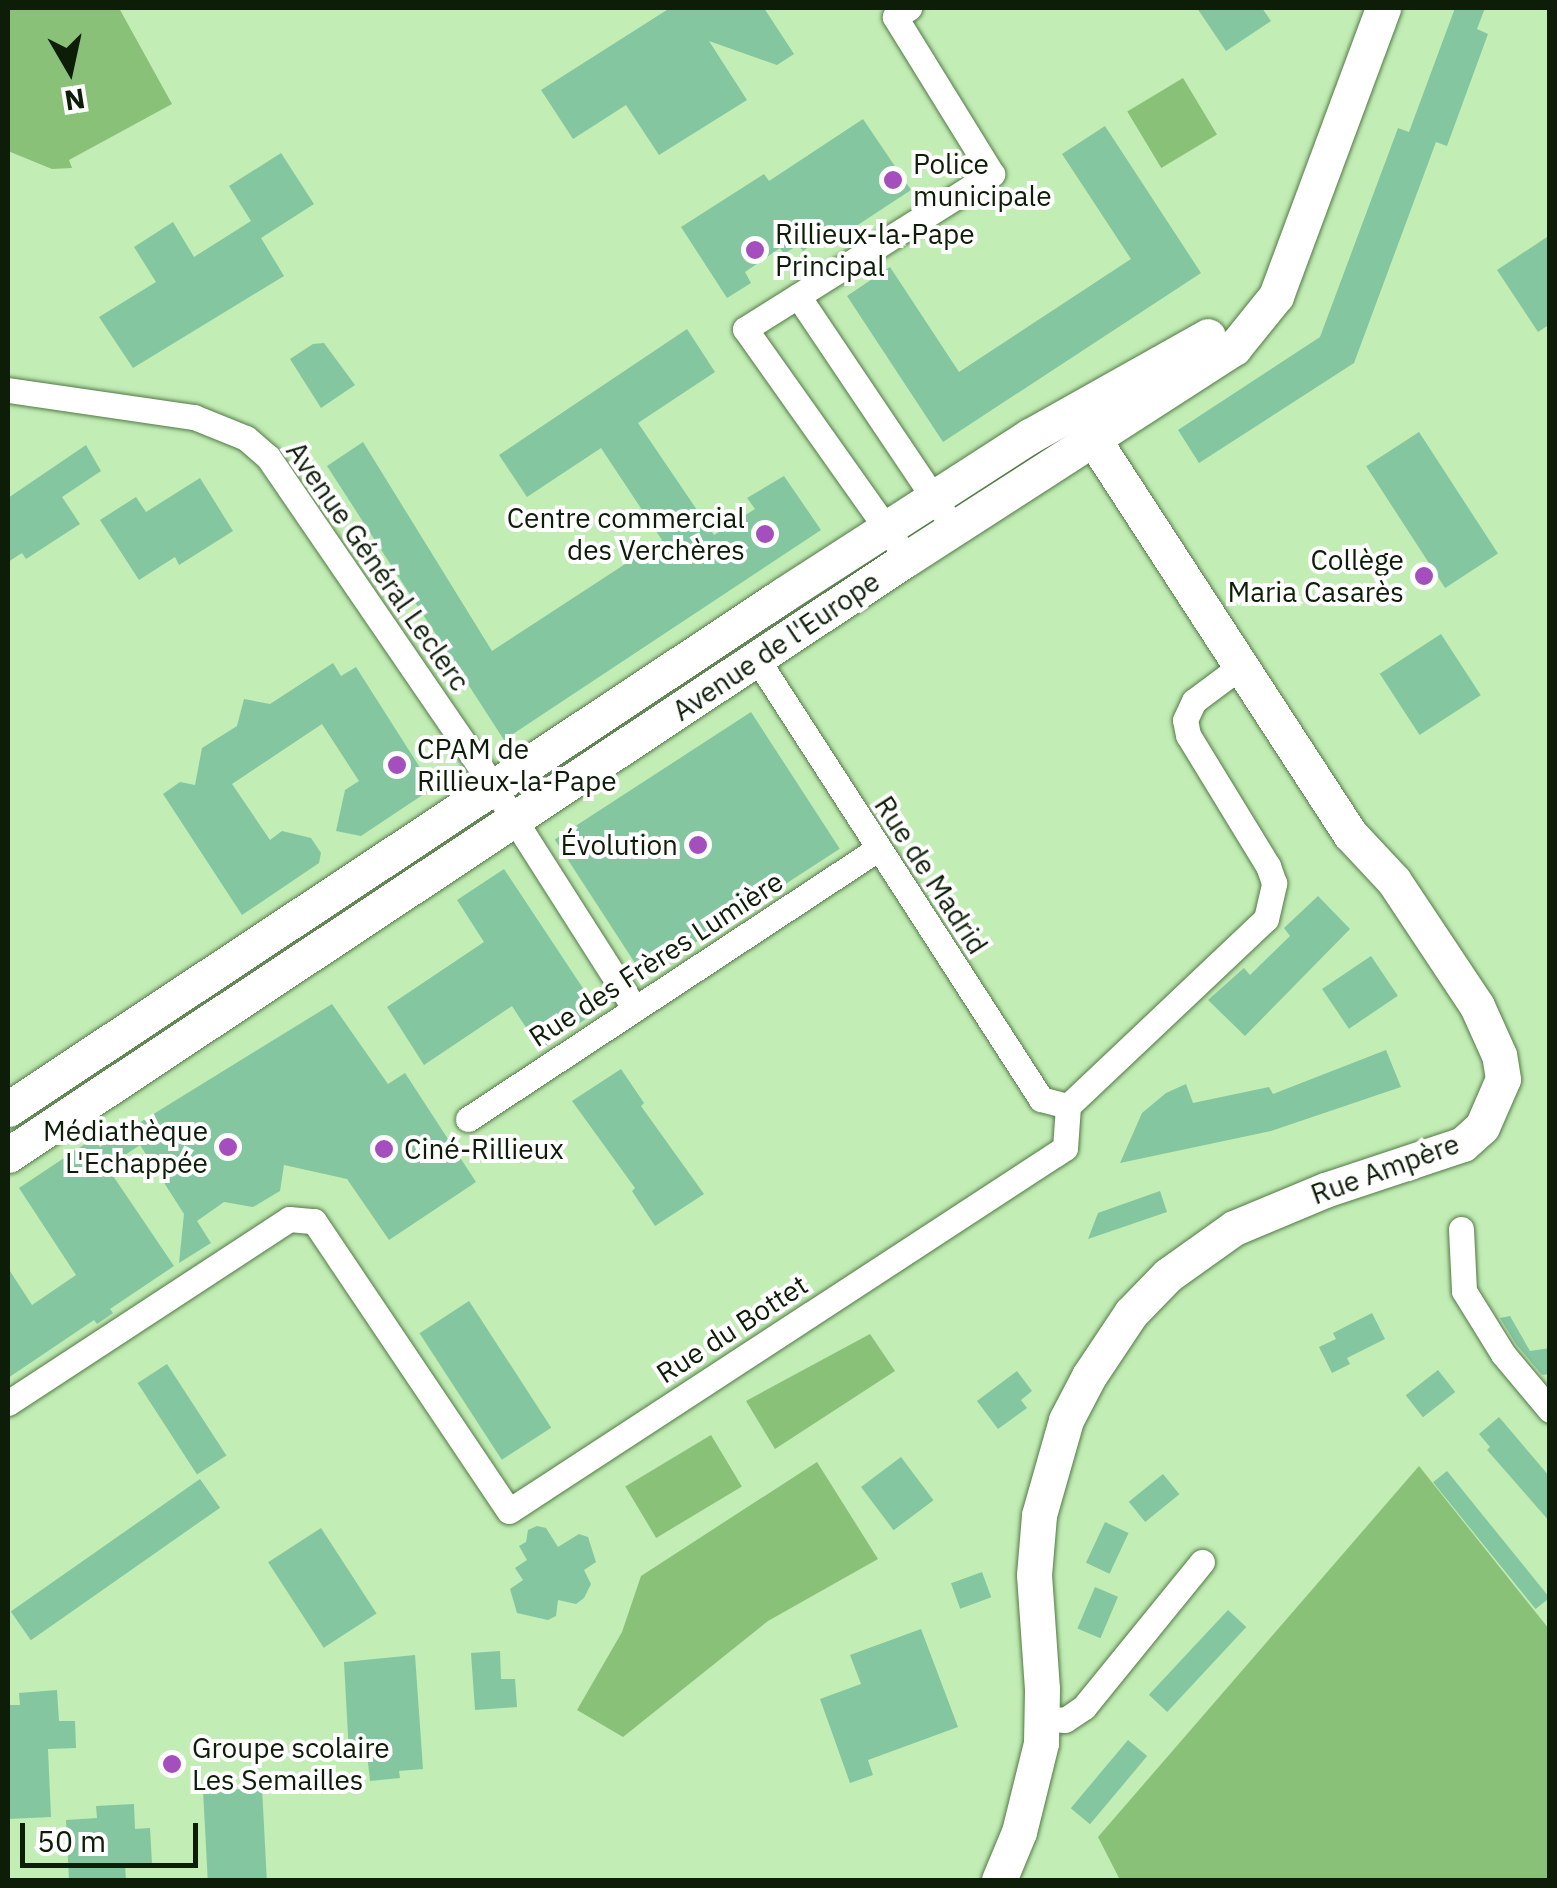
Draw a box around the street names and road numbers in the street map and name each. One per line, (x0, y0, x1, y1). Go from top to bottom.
street label: Avenue Général Leclerc (279, 435, 477, 697)
street label: Avenue de l'Europe (666, 564, 886, 728)
street label: Rue de Madrid (867, 790, 995, 960)
street label: Rue des Frères Lumière (523, 864, 789, 1054)
street label: Rue Ampère (1306, 1127, 1464, 1211)
street label: Rue du Bottet (650, 1268, 814, 1390)

